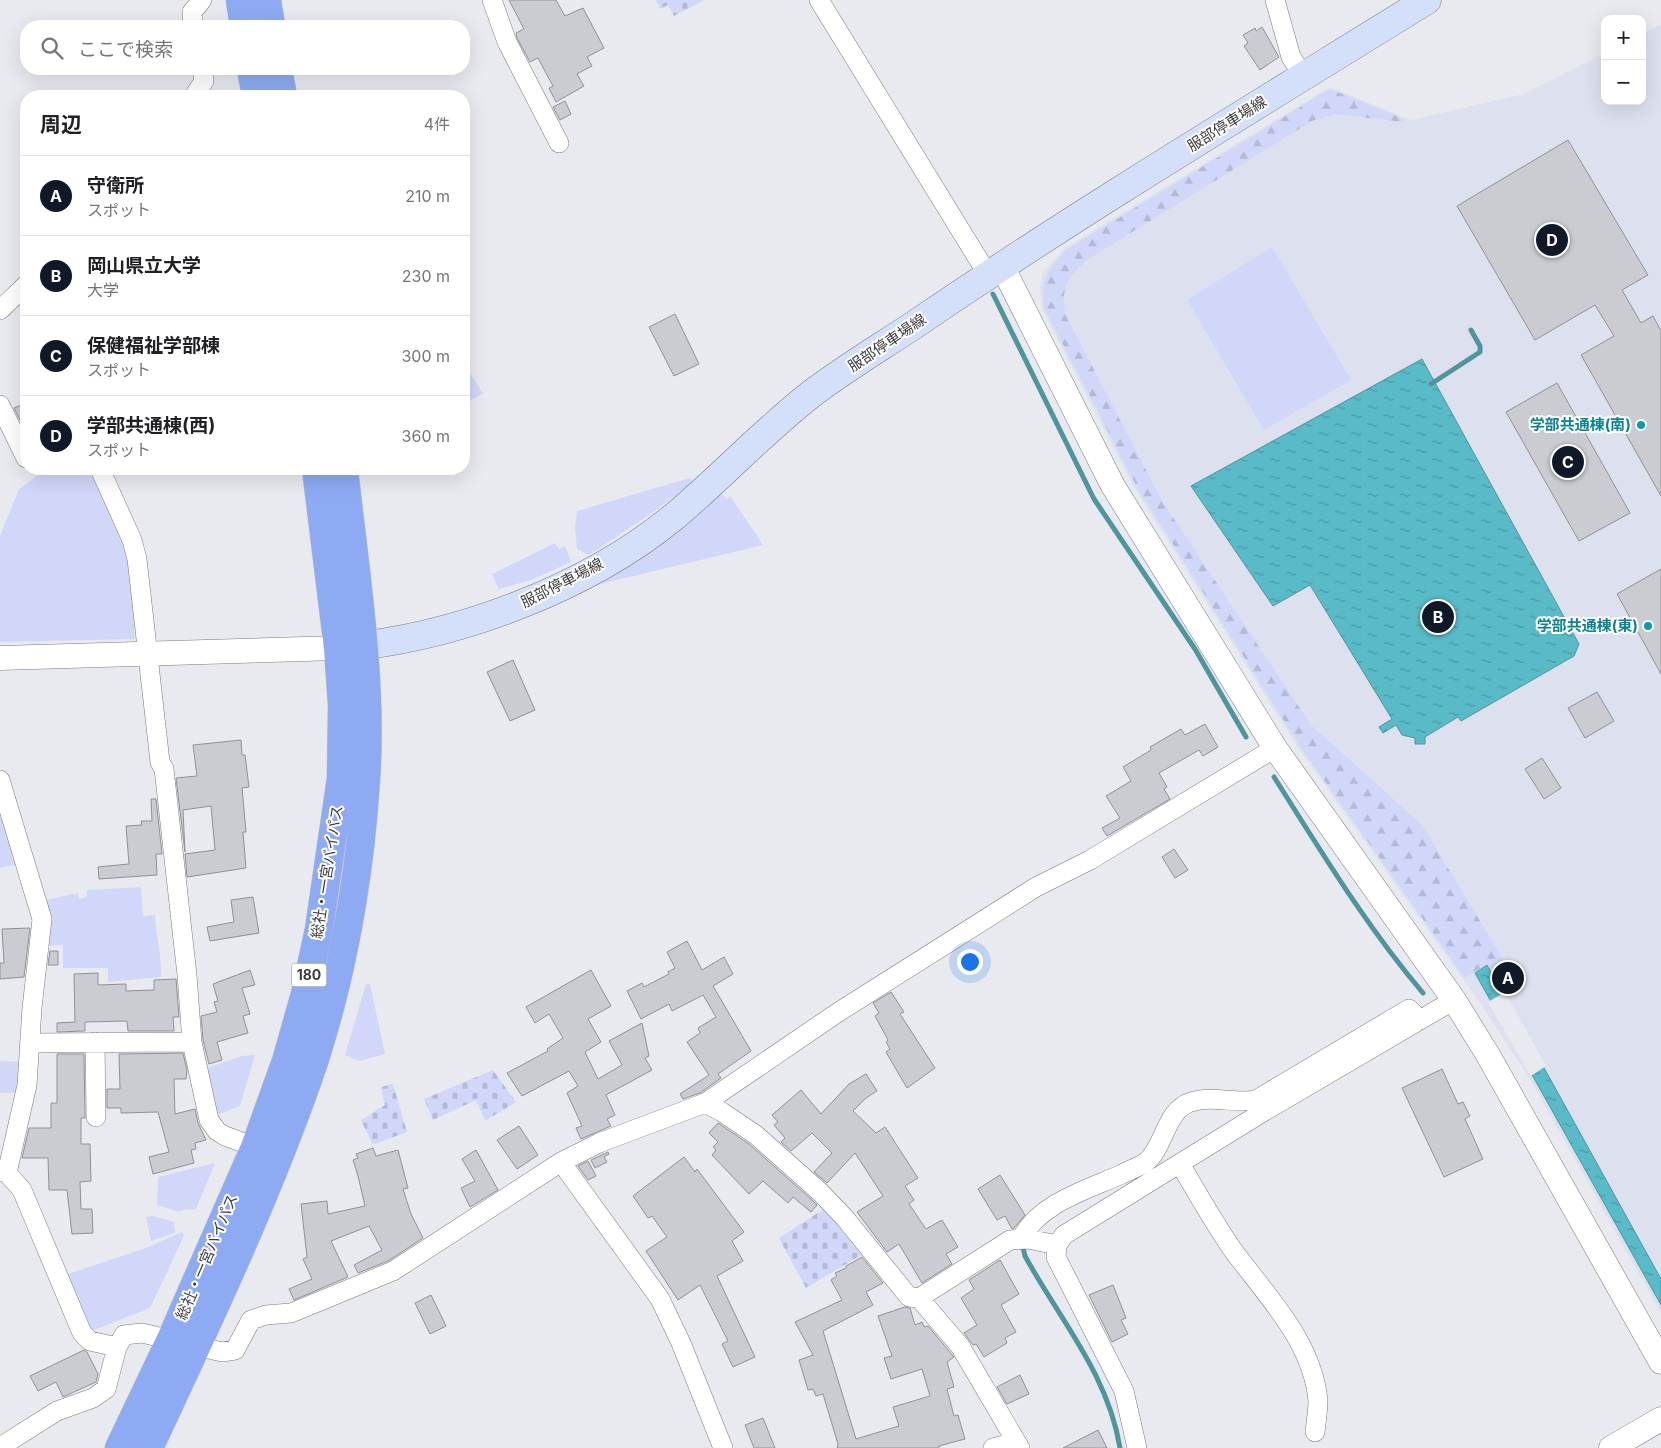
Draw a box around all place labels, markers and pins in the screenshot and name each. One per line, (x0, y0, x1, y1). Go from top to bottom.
pin: D (1536, 221, 1568, 259)
place label: 学部共通棟(南) (1530, 415, 1631, 434)
marker: 学部共通棟(南) (1635, 419, 1647, 431)
pin: C (1552, 443, 1584, 481)
pin: B (1422, 598, 1454, 636)
place label: 学部共通棟(東) (1537, 616, 1638, 635)
marker: 学部共通棟(東) (1642, 620, 1654, 632)
pin: A (1492, 959, 1524, 997)

